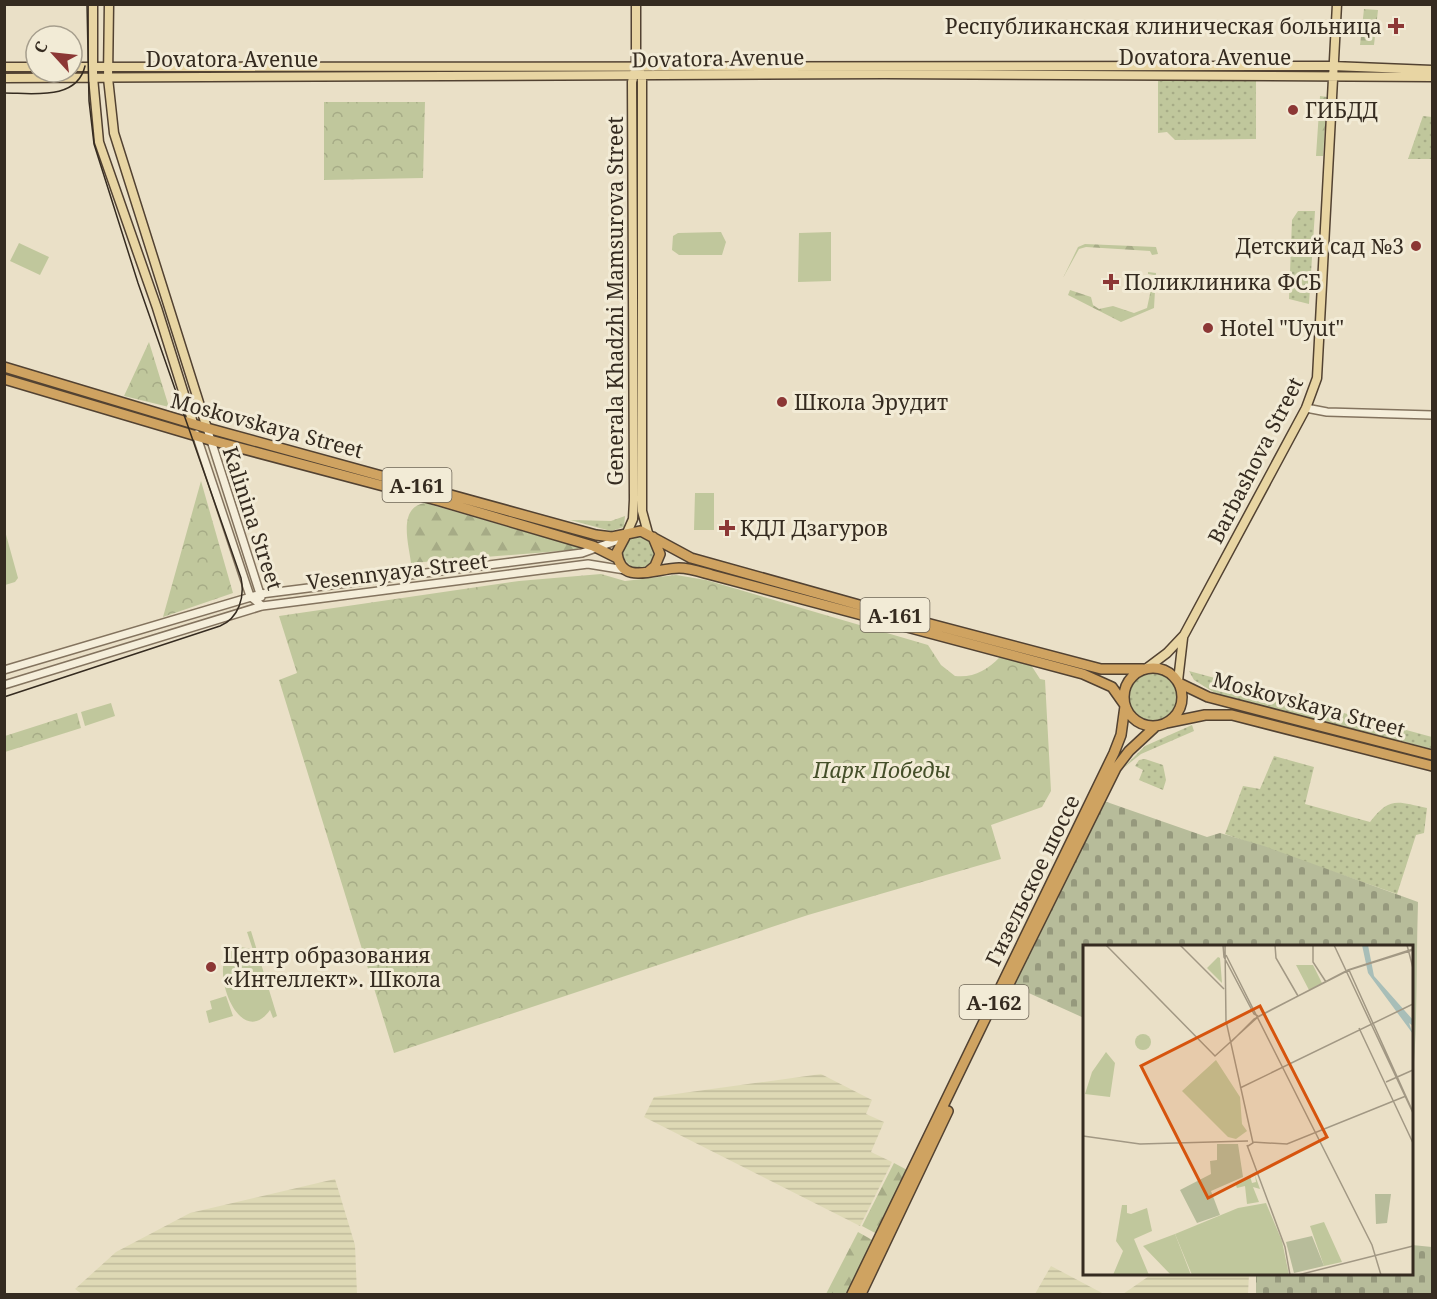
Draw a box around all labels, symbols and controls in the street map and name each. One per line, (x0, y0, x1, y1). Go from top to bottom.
place label: Республиканская клиническая больница (945, 12, 1382, 40)
marker: Республиканская клиническая больница (1387, 17, 1405, 35)
north arrow (24, 24, 84, 84)
text: С (28, 38, 53, 57)
street label: Dovatora Avenue (631, 42, 805, 74)
street label: Dovatora Avenue (1119, 43, 1291, 71)
street label: Dovatora Avenue (146, 45, 318, 73)
place label: ГИБДД (1305, 96, 1378, 124)
marker: ГИБДД (1286, 103, 1300, 117)
street label: Generala Khadzhi Mamsurova Street (601, 116, 629, 486)
place label: Детский сад №3 (1235, 232, 1404, 260)
marker: Детский сад №3 (1409, 239, 1423, 253)
place label: Поликлиника ФСБ (1124, 268, 1321, 296)
marker: Поликлиника ФСБ (1102, 273, 1120, 291)
place label: Hotel "Uyut" (1220, 314, 1344, 342)
marker: Hotel "Uyut" (1201, 321, 1215, 335)
street label: Barbashova Street (1201, 372, 1309, 548)
street label: Moskovskaya Street (168, 386, 366, 464)
place label: Школа Эрудит (794, 388, 948, 416)
marker: Школа Эрудит (775, 395, 789, 409)
street label: Kalinina Street (217, 443, 289, 593)
road number: А-161 (382, 468, 452, 502)
place label: КДЛ Дзагуров (740, 514, 888, 542)
marker: КДЛ Дзагуров (718, 519, 736, 537)
street label: Vesennyaya Street (305, 546, 489, 596)
road number: А-161 (860, 598, 930, 632)
street label: Moskovskaya Street (1210, 665, 1408, 743)
park label: Парк Победы (812, 756, 951, 784)
street label: Гизельское шоссе (978, 790, 1086, 970)
place label: Центр образования «Интеллект». Школа (223, 941, 441, 993)
inset map (1083, 945, 1413, 1275)
marker: Центр образования «Интеллект». Школа (204, 960, 218, 974)
road number: А-162 (960, 985, 1028, 1019)

